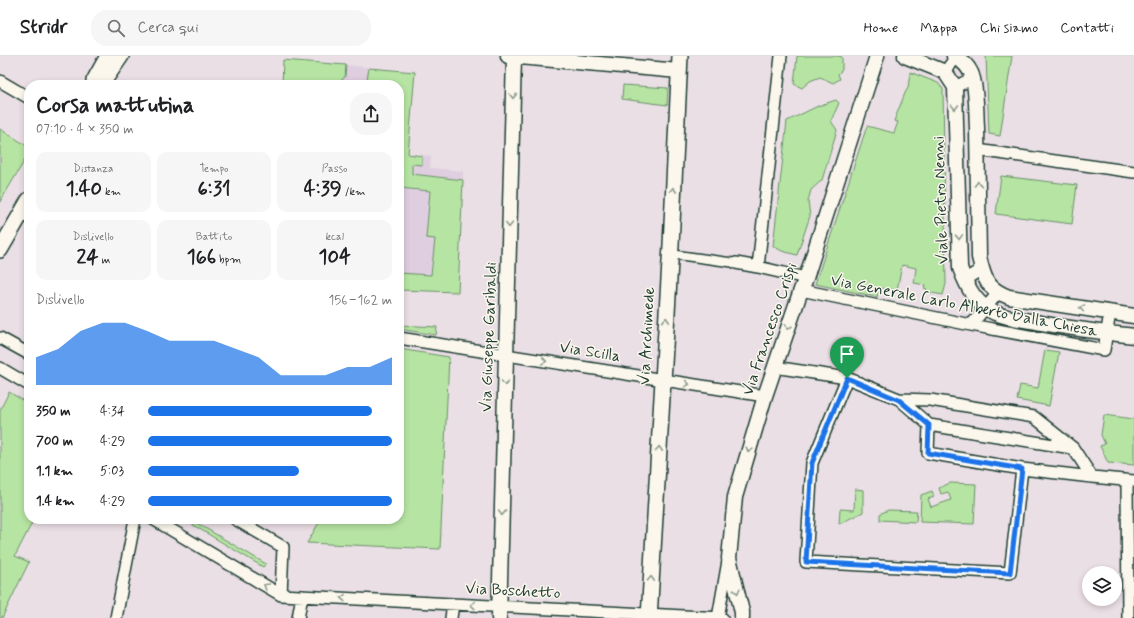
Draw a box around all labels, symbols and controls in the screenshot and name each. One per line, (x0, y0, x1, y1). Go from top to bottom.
search box (91, 10, 371, 46)
text: Stridr (20, 15, 67, 40)
icon: search (105, 17, 127, 39)
text: Cerca qui (137, 18, 199, 38)
text: Home (863, 19, 898, 37)
text: Mappa (920, 19, 958, 37)
text: Chi siamo (980, 19, 1038, 37)
text: Contatti (1060, 19, 1114, 37)
text: Corsa mattutina (36, 92, 194, 120)
button: share (350, 93, 392, 135)
one-way arrow (508, 93, 517, 99)
one-way arrow (951, 104, 959, 110)
text: 07:10 · 4 × 350 m (36, 121, 134, 138)
street label: Viale Pietro Nenni (928, 136, 954, 264)
text: Distanza (73, 162, 113, 176)
text: Tempo (199, 162, 229, 176)
text: Passo (322, 162, 347, 176)
text: 1.40 (66, 176, 102, 203)
text: 6:31 (197, 176, 231, 203)
text: 4:39 (304, 176, 342, 203)
one-way arrow (974, 181, 982, 187)
text: km (102, 185, 121, 199)
text: /km (342, 185, 366, 199)
one-way arrow (669, 187, 678, 193)
one-way arrow (505, 222, 513, 228)
text: Dislivello (73, 230, 114, 244)
text: Battito (196, 230, 232, 244)
text: kcal (325, 230, 344, 244)
one-way arrow (955, 234, 963, 240)
text: 24 (76, 244, 98, 271)
text: 166 (187, 244, 216, 271)
text: 104 (319, 244, 351, 271)
text: m (98, 253, 110, 267)
text: bpm (216, 253, 241, 267)
street label: Via Francesco Crispi (737, 259, 803, 398)
street label: Via Giuseppe Garibaldi (476, 261, 502, 412)
street label: Via Generale Carlo Alberto Dalla Chiesa (829, 270, 1100, 342)
street label: Via Archimede (634, 286, 660, 386)
text: Dislivello (36, 292, 85, 309)
text: 156–162 m (329, 292, 392, 309)
one-way arrow (1079, 304, 1085, 313)
one-way arrow (662, 317, 671, 323)
one-way arrow (784, 323, 793, 330)
street label: Via Scilla (558, 337, 622, 367)
pin (830, 337, 864, 378)
icon: arrive (836, 343, 858, 365)
one-way arrow (541, 356, 547, 365)
one-way arrow (684, 379, 690, 388)
one-way arrow (501, 380, 509, 386)
text: 350 m (36, 403, 70, 420)
text: 4:34 (100, 403, 125, 420)
text: 700 m (36, 433, 73, 450)
text: 4:29 (100, 433, 125, 450)
one-way arrow (654, 446, 663, 452)
one-way arrow (745, 447, 754, 454)
text: 1.1 km (36, 463, 73, 480)
text: 5:03 (100, 463, 124, 480)
text: 1.4 km (36, 493, 75, 510)
text: 4:29 (100, 493, 125, 510)
one-way arrow (497, 510, 506, 516)
map controls (1082, 566, 1122, 606)
button: layers (1082, 566, 1122, 606)
one-way arrow (646, 576, 655, 582)
street label: Via Boschetto (465, 578, 561, 604)
one-way arrow (263, 584, 270, 591)
one-way arrow (732, 588, 740, 594)
one-way arrow (340, 594, 346, 603)
one-way arrow (470, 601, 476, 609)

